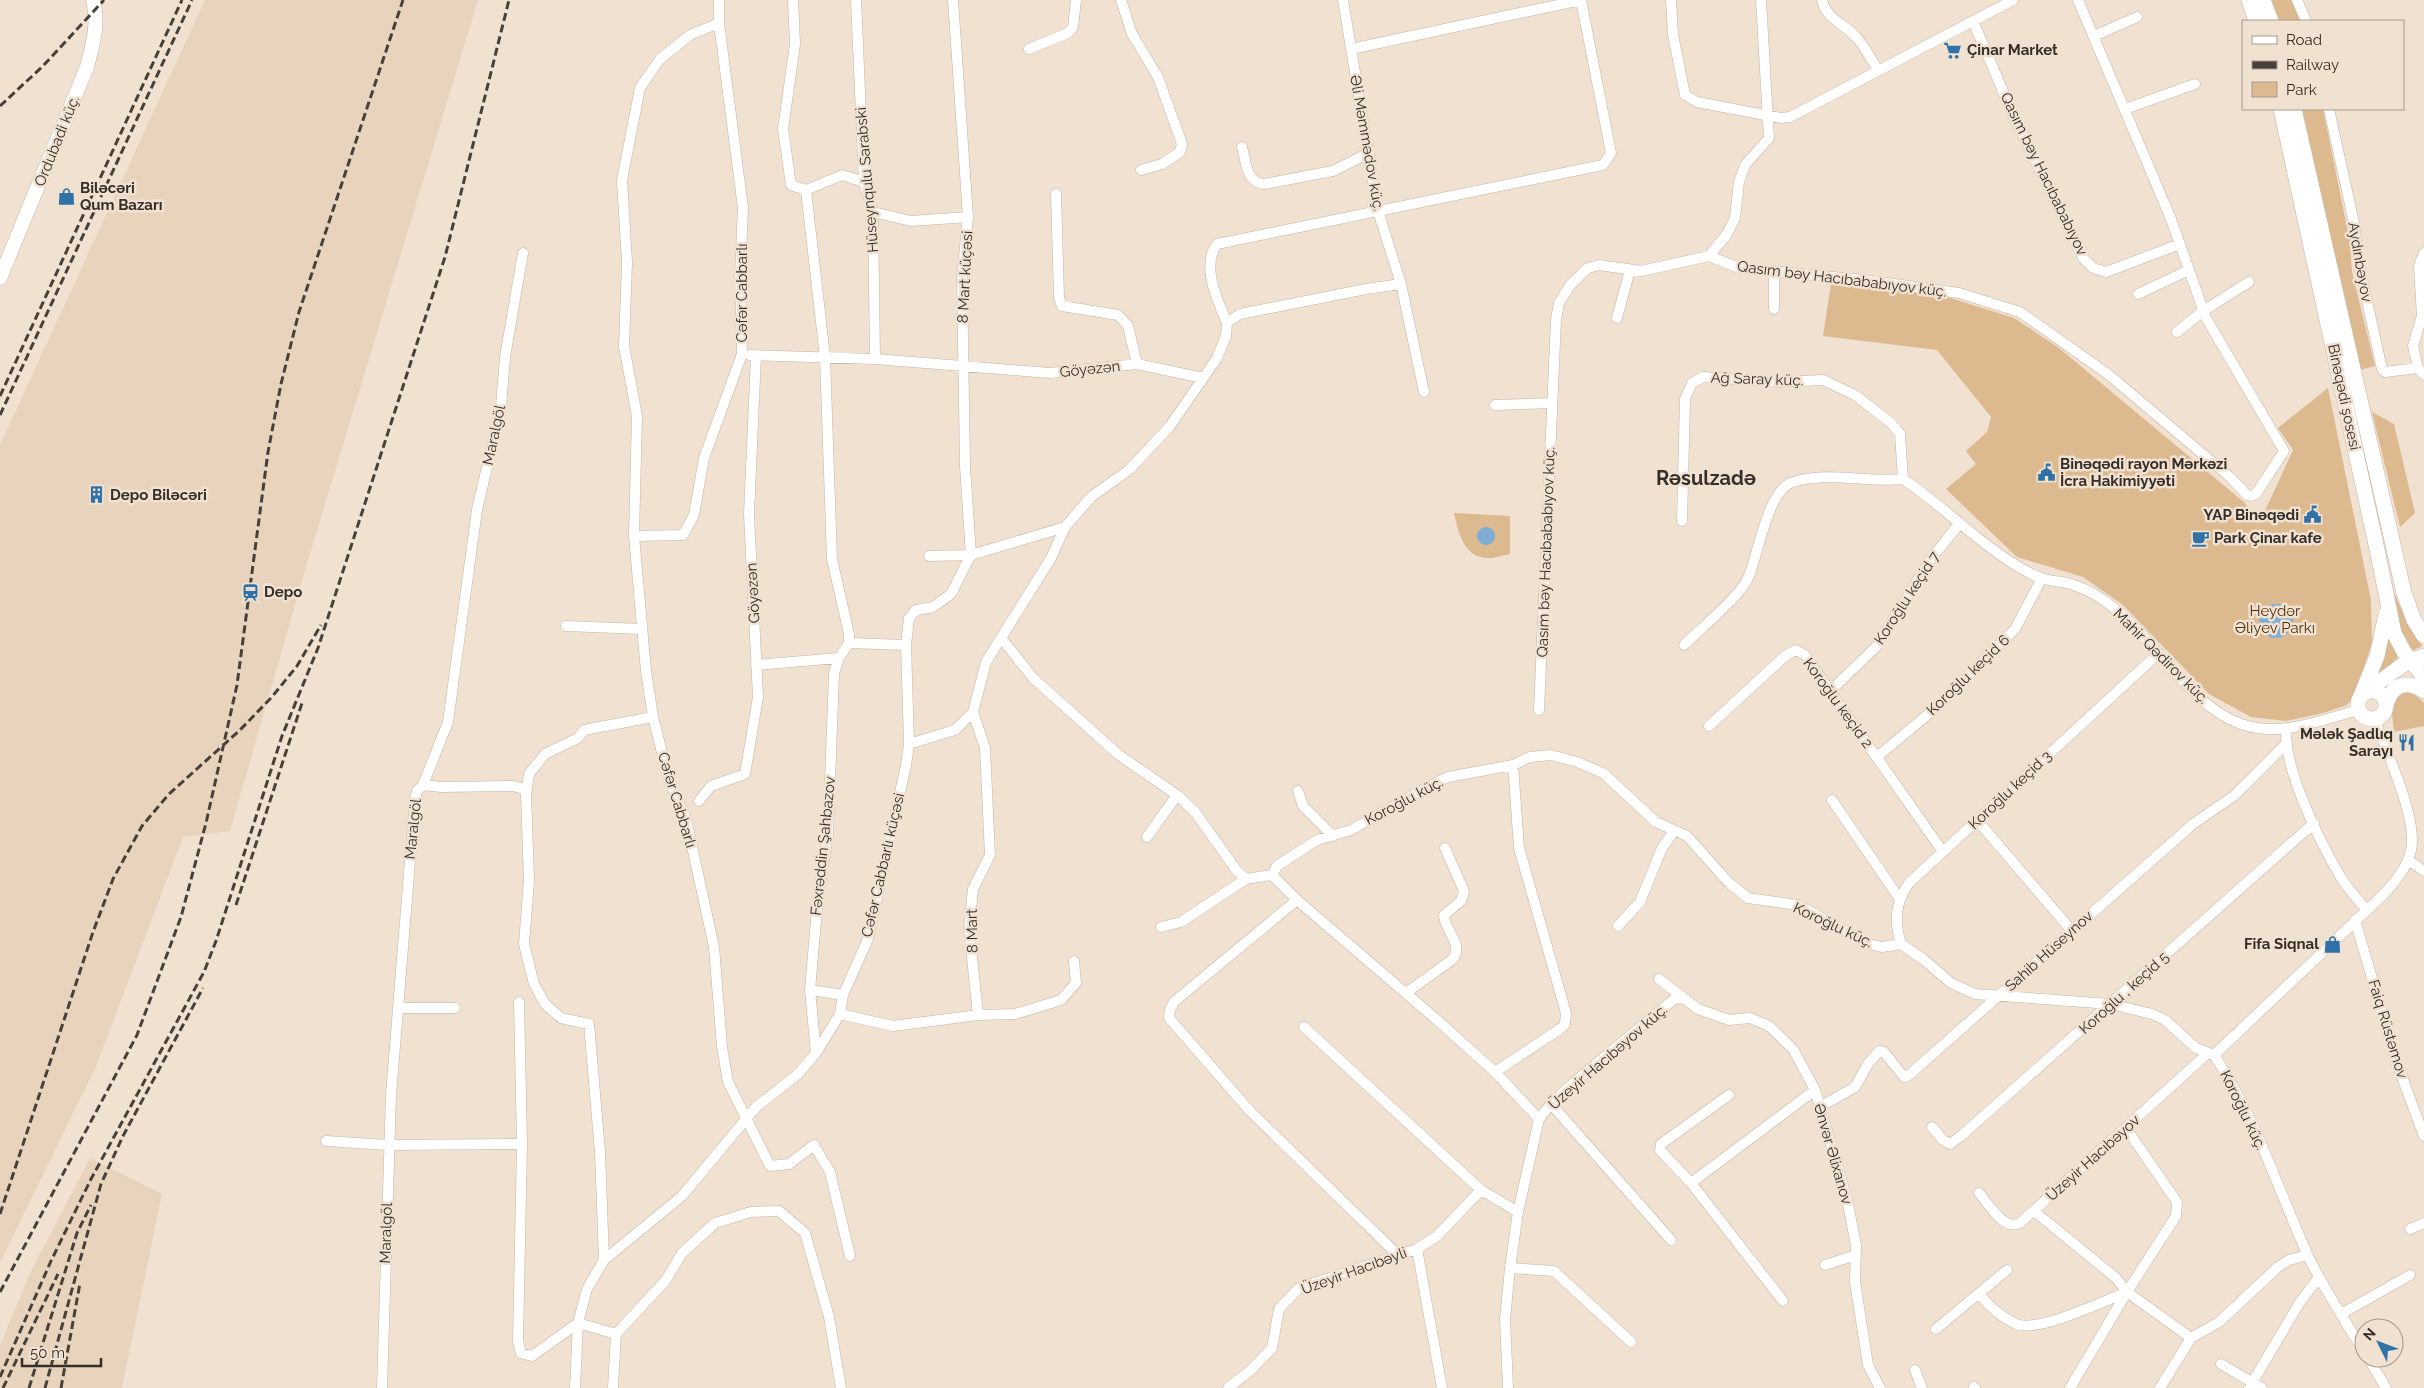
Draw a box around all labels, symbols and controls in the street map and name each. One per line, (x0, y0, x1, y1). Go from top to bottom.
legend (2242, 20, 2404, 110)
text: Road (2286, 31, 2322, 49)
supermarket icon: Çinar Market (1943, 40, 1963, 60)
place label: Çinar Market (1967, 41, 2058, 59)
text: Railway (2286, 56, 2339, 74)
street label: Əli Məmmədov küç. (1346, 74, 1388, 212)
text: Park (2286, 81, 2317, 99)
street label: Qasım bəy Hacıbababıyov (1997, 89, 2091, 259)
street label: Ordubadi küç. (31, 93, 83, 189)
street label: Hüseynqulu Sarabski (852, 106, 882, 254)
place label: Biləcəri Qum Bazarı (80, 179, 163, 214)
shop icon: Biləcəri Qum Bazarı (56, 187, 76, 207)
street label: Aydınbəyov (2344, 220, 2376, 304)
street label: 8 Mart küçəsi (954, 230, 976, 324)
street label: Cəfər Cabbarlı (733, 243, 751, 343)
street label: Qasım bəy Hacıbababıyov küç. (1736, 257, 1948, 301)
street label: Binəqədi şosesi (2324, 342, 2364, 452)
street label: Göyəzən (1059, 357, 1121, 381)
street label: Ağ Saray küç. (1710, 368, 1804, 390)
street label: Maralgöl (479, 402, 509, 467)
street label: Qasım bəy Hacıbababıyov küç. (1533, 446, 1559, 658)
place label: Binəqədi rayon Mərkəzi İcra Hakimiyyəti (2060, 455, 2227, 490)
public building icon: Binəqədi rayon Mərkəzi İcra Hakimiyyəti (2036, 463, 2056, 483)
district label: Rəsulzadə (1656, 466, 1756, 490)
building icon: Depo Biləcəri (86, 485, 106, 505)
place label: Depo Biləcəri (110, 486, 207, 504)
public building icon: YAP Binəqədi (2303, 505, 2323, 525)
place label: YAP Binəqədi (2204, 506, 2299, 524)
cafe icon: Park Çinar kafe (2190, 528, 2210, 548)
place label: Park Çinar kafe (2214, 529, 2322, 547)
street label: Koroğlu keçid 7 (1870, 548, 1944, 648)
street label: Göyəzən (742, 562, 764, 624)
station icon: Depo (240, 582, 260, 602)
place label: Depo (264, 583, 302, 601)
park label: Heydər Əliyev Parkı (2235, 602, 2315, 637)
street label: Mahir Qədirov küç. (2109, 604, 2213, 708)
street label: Koroğlu keçid 6 (1923, 631, 2013, 719)
street label: Koroğlu keçid 2 (1799, 654, 1877, 752)
place label: Mələk Şadlıq Sarayı (2300, 725, 2393, 760)
restaurant icon: Mələk Şadlıq Sarayı (2397, 733, 2417, 753)
street label: Koroğlu keçid 3 (1965, 747, 2055, 833)
street label: Cəfər Cabbarlı (654, 750, 700, 850)
street label: Koroğlu küç. (1362, 773, 1446, 829)
street label: Fəxrəddin Şahbazov (807, 776, 839, 916)
street label: Cəfər Cabbarlı küçəsi (858, 791, 908, 939)
street label: Maralgöl (401, 797, 425, 860)
street label: Koroğlu küç. (1790, 899, 1876, 951)
street label: Sahib Hüseynov (2001, 907, 2097, 995)
street label: 8 Mart (963, 909, 981, 953)
shop icon: Fifa Siqnal (2323, 934, 2343, 954)
place label: Fifa Siqnal (2244, 935, 2319, 953)
street label: Koroğlu , keçid 5 (2075, 948, 2173, 1038)
street label: Faiq Rüstəmov (2364, 977, 2412, 1081)
street label: Üzeyir Hacıbəyov küç. (1544, 1000, 1671, 1113)
street label: Koroğlu küç. (2216, 1067, 2270, 1153)
street label: Ənvər Əlixanov (1810, 1101, 1856, 1207)
street label: Üzeyir Hacıbəyov (2042, 1110, 2144, 1205)
street label: Maralgöl (376, 1201, 396, 1264)
street label: Üzeyir Hacıbəyli (1298, 1243, 1409, 1298)
north arrow (2354, 1318, 2404, 1368)
text: N (2360, 1325, 2379, 1344)
scale bar (22, 1336, 101, 1368)
text: 50 m (30, 1344, 65, 1362)

